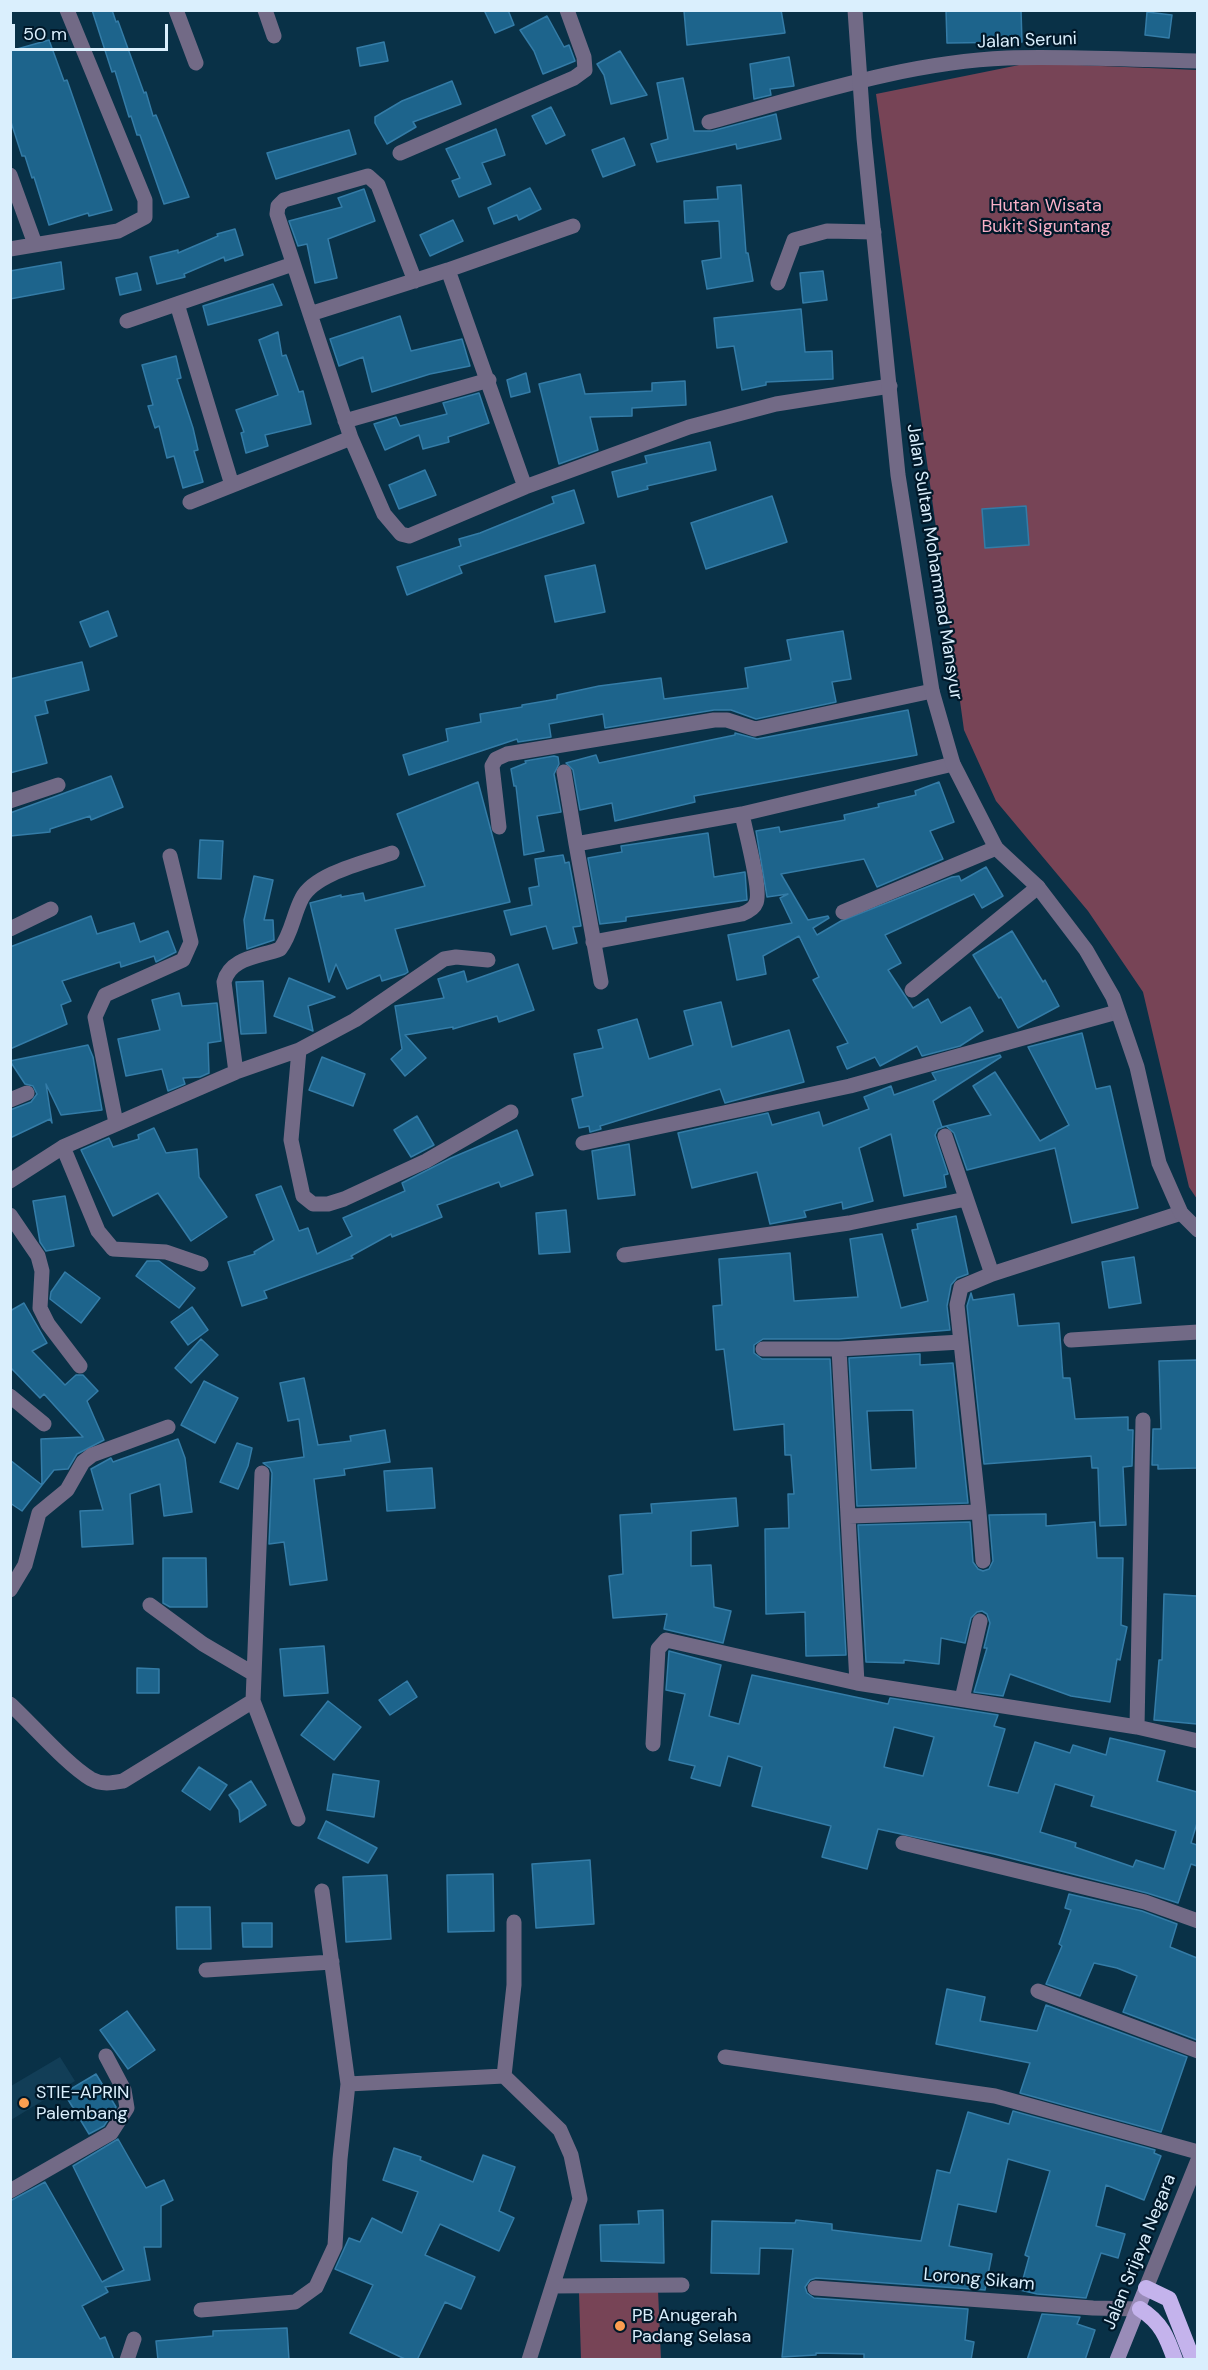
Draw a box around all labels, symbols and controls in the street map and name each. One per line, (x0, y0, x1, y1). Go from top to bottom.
scale bar (15, 12, 171, 50)
text: 50 m (23, 22, 67, 46)
street label: Jalan Seruni (977, 28, 1077, 54)
park label: Hutan Wisata Bukit Siguntang (981, 195, 1111, 238)
street label: Jalan Sultan Mohammad Mansyur (901, 422, 967, 702)
place label: STIE-APRIN Palembang (36, 2082, 130, 2124)
marker: STIE-APRIN Palembang (17, 2096, 31, 2110)
street label: Jalan Srijaya Negara (1099, 2171, 1181, 2333)
street label: Lorong Sikam (923, 2264, 1035, 2296)
place label: PB Anugerah Padang Selasa (632, 2305, 751, 2348)
marker: PB Anugerah Padang Selasa (613, 2319, 627, 2333)

